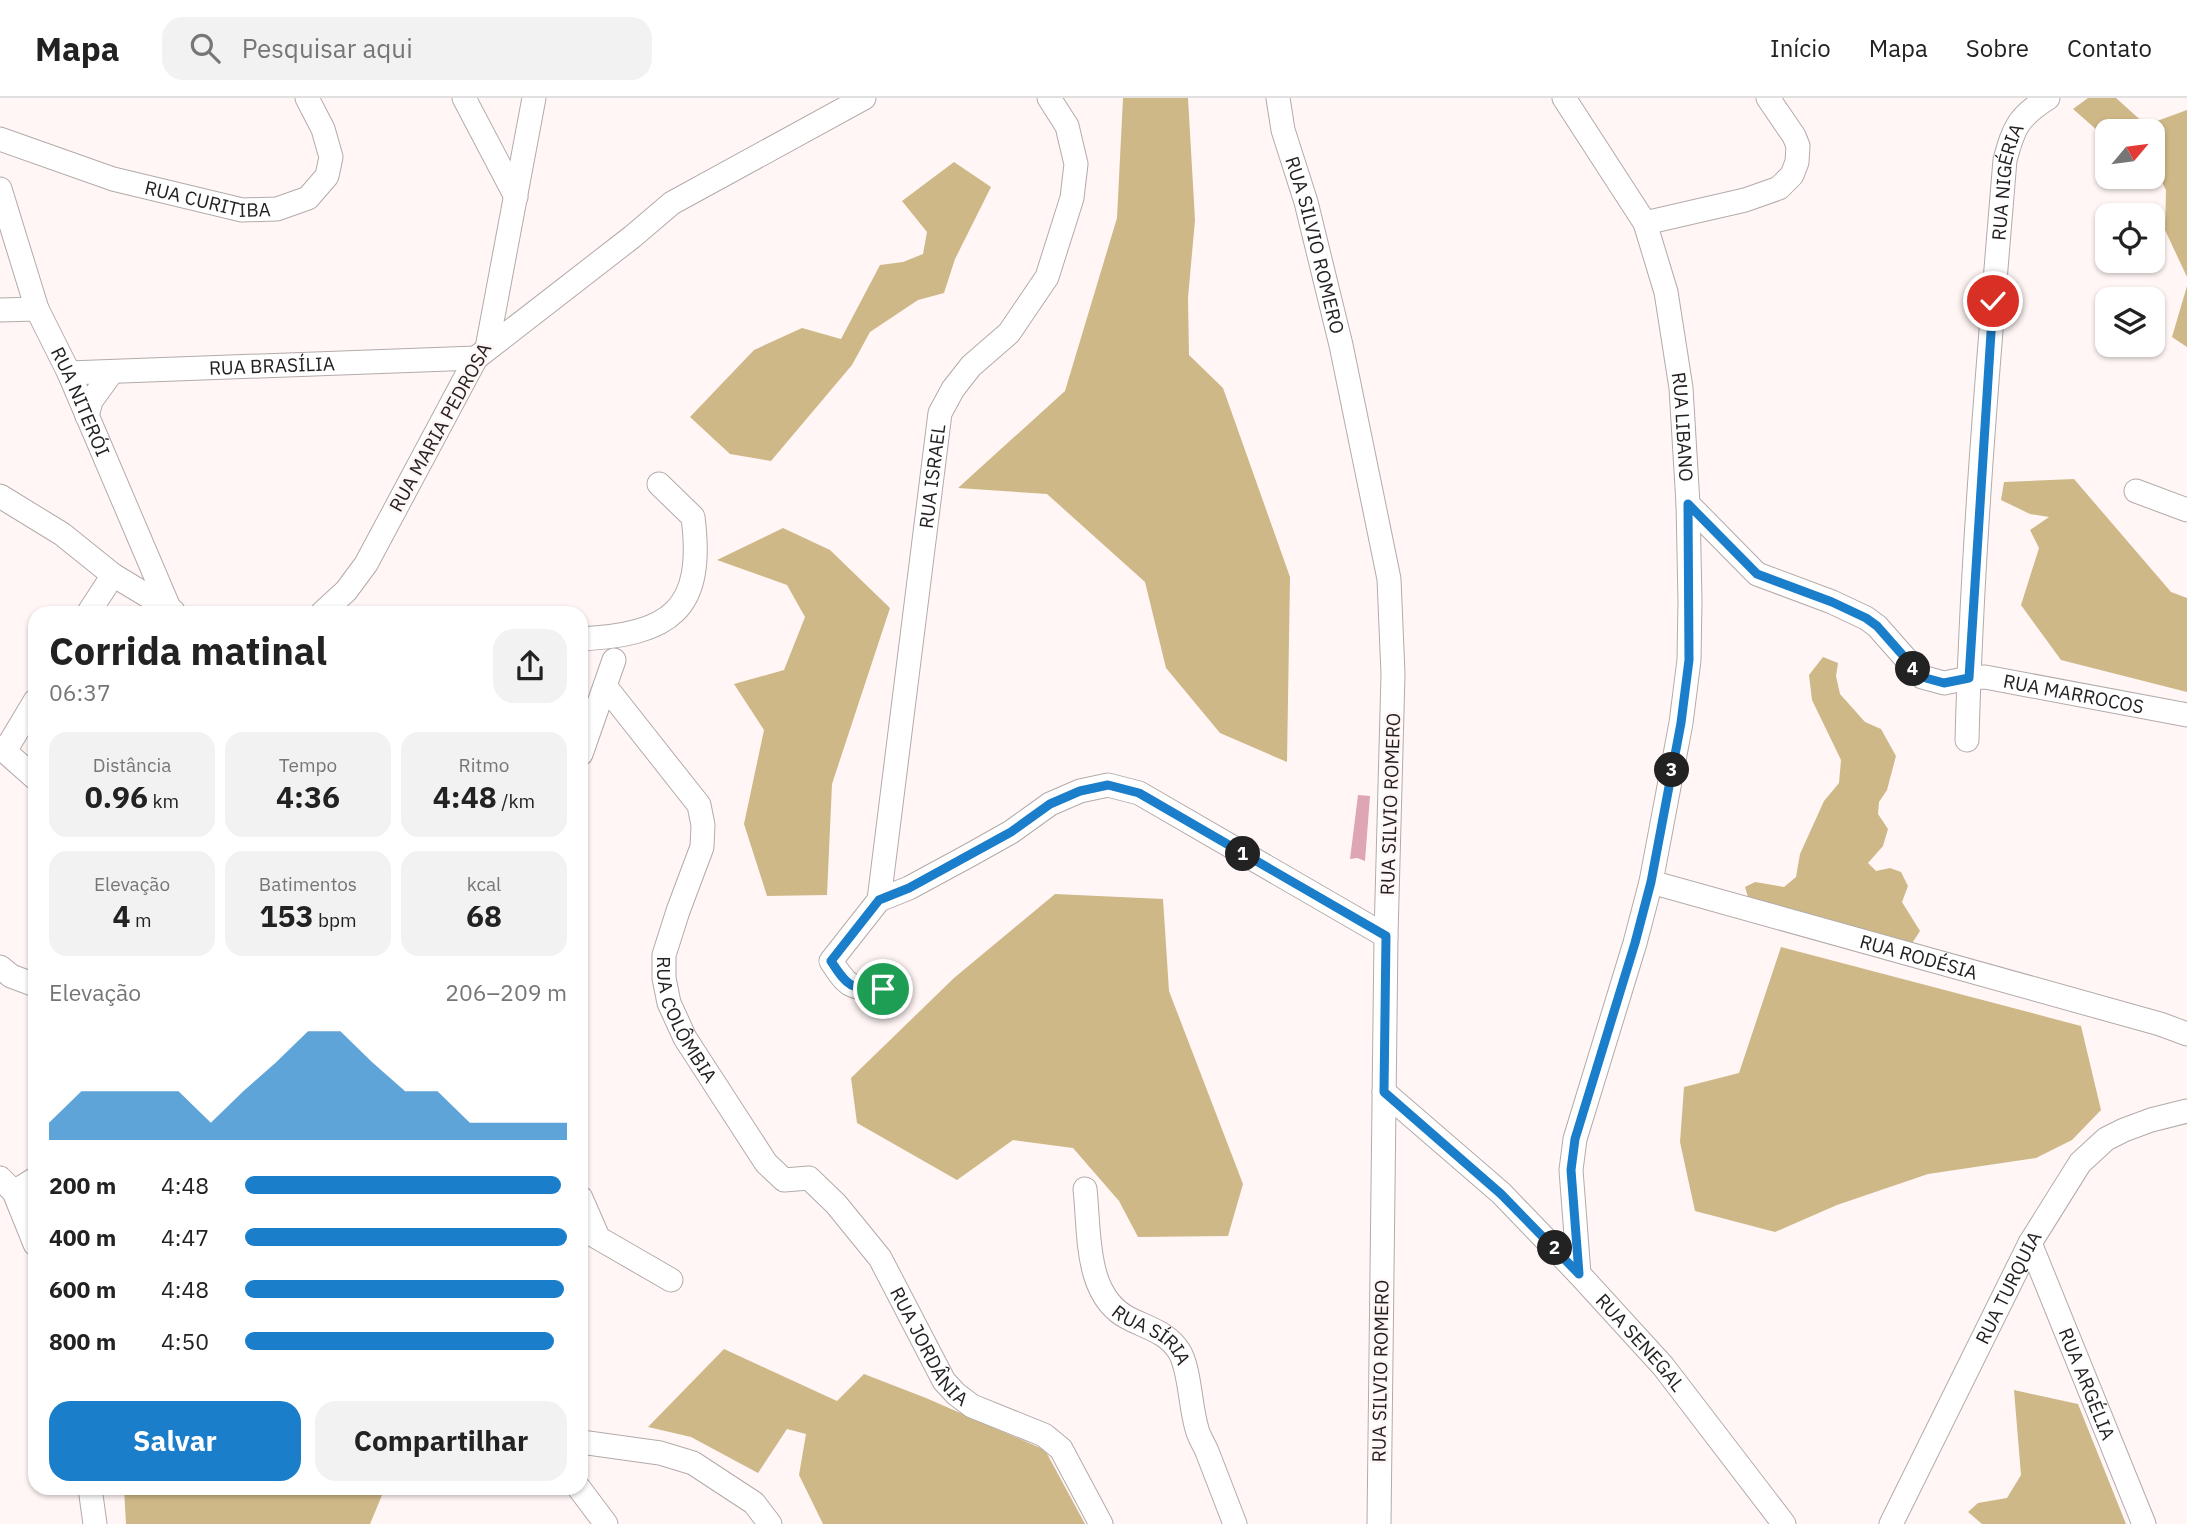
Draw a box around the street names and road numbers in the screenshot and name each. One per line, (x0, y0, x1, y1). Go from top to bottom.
street label: RUA NIGÉRIA (1986, 119, 2029, 241)
street label: RUA SILVIO ROMERO (1280, 153, 1350, 336)
street label: RUA CURITIBA (142, 175, 271, 222)
street label: RUA MARIA PEDROSA (384, 338, 496, 516)
street label: RUA NITERÓI (46, 343, 115, 460)
street label: RUA BRASÍLIA (208, 351, 335, 380)
street label: RUA LIBANO (1667, 370, 1699, 482)
street label: RUA ISRAEL (914, 423, 950, 530)
street label: RUA MARROCOS (2001, 669, 2146, 719)
street label: RUA SILVIO ROMERO (1375, 712, 1405, 896)
street label: RUA RODÉSIA (1857, 929, 1980, 985)
street label: RUA COLÔMBIA (652, 956, 723, 1087)
street label: RUA TURQUIA (1970, 1226, 2047, 1348)
street label: RUA SILVIO ROMERO (1366, 1279, 1394, 1463)
street label: RUA JORDÂNIA (885, 1283, 973, 1411)
street label: RUA SENEGAL (1591, 1288, 1690, 1396)
street label: RUA SÍRIA (1107, 1299, 1196, 1368)
street label: RUA ARGÉLIA (2054, 1324, 2121, 1444)

